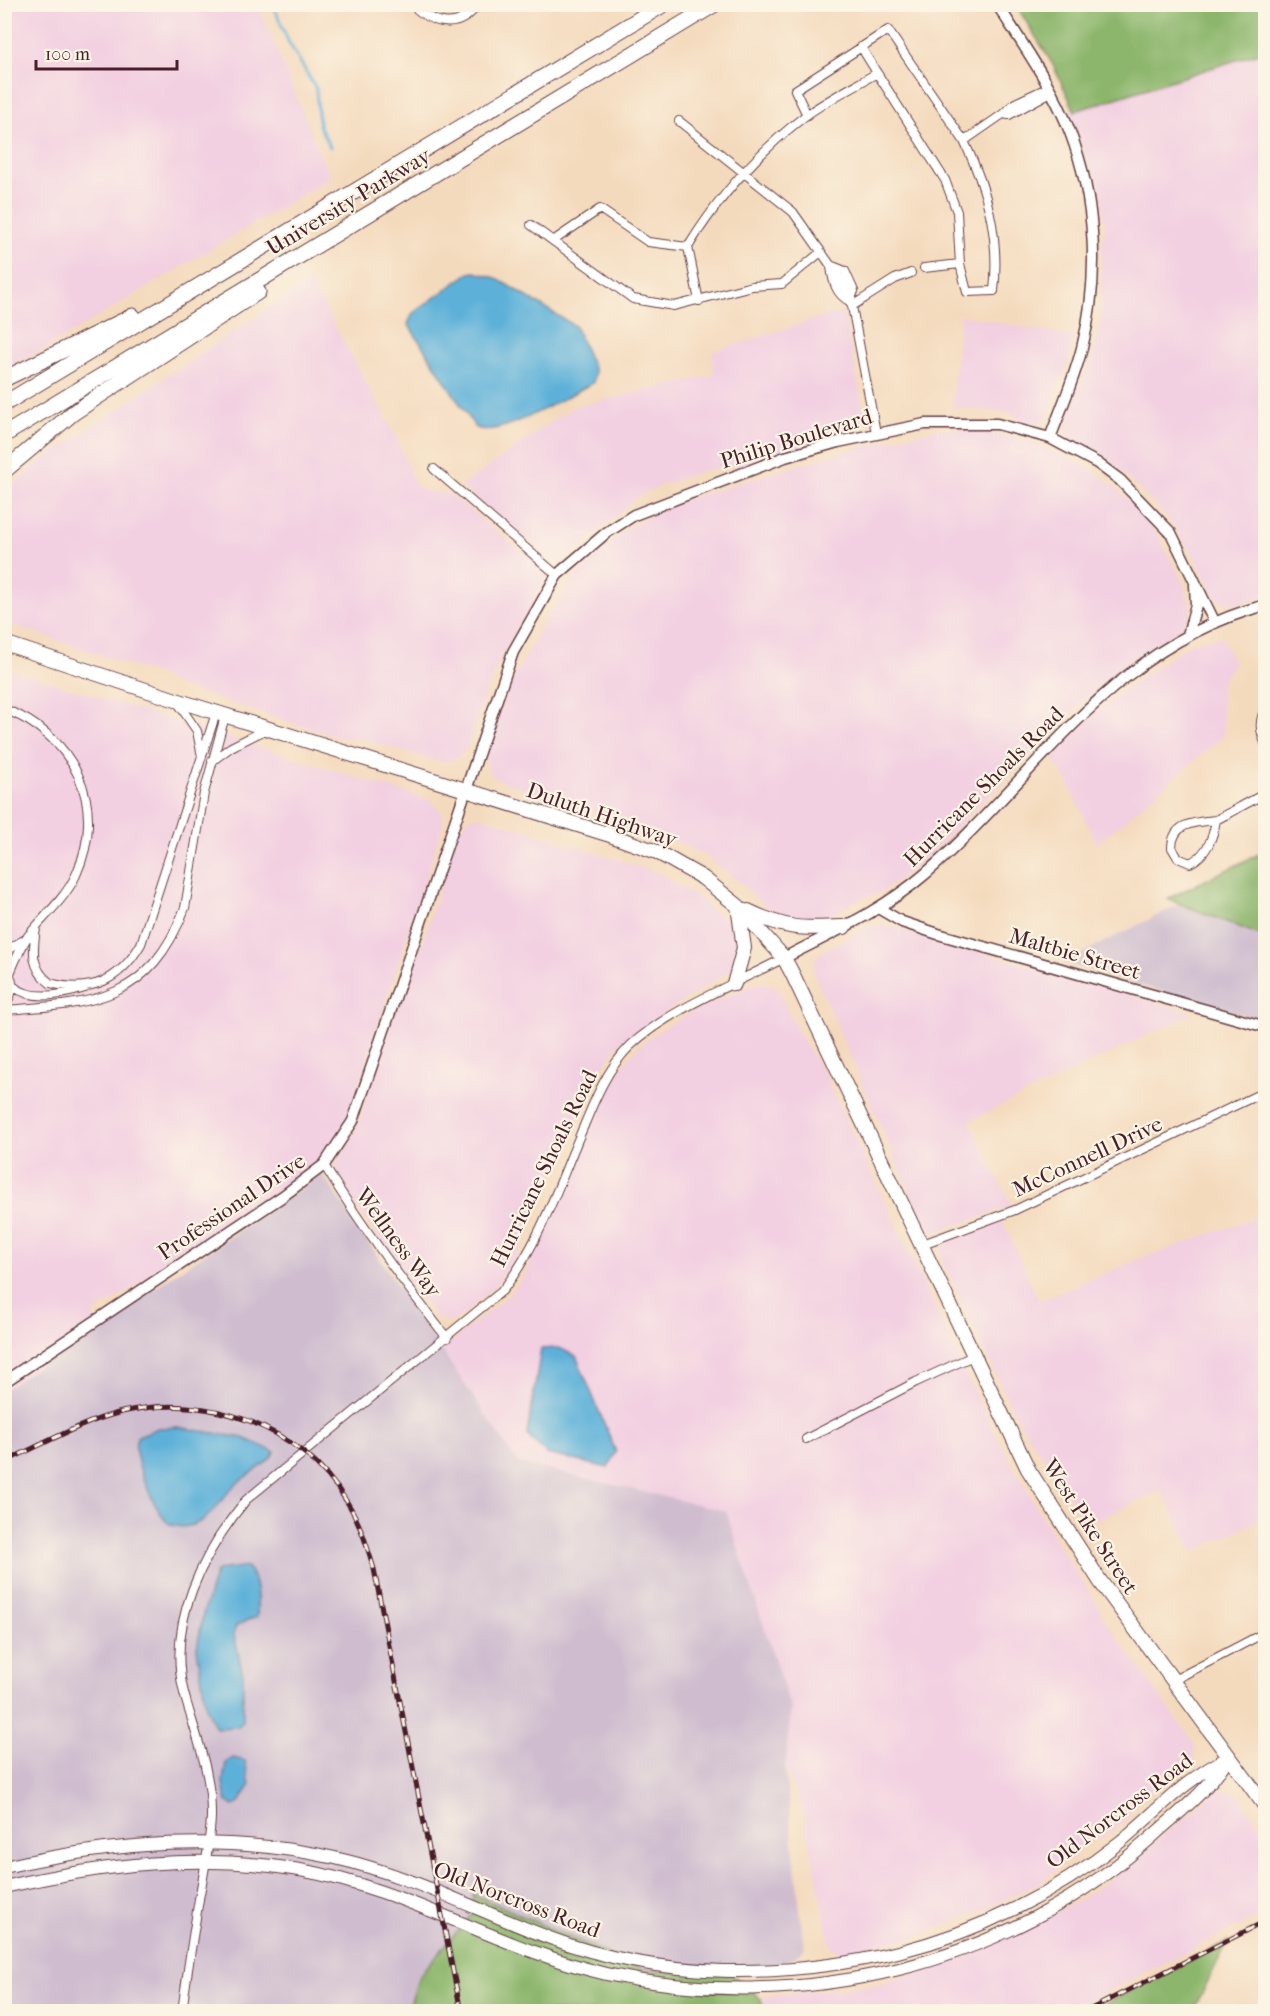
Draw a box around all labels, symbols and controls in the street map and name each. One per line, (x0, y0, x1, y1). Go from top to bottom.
scale bar (36, 33, 177, 71)
text: 100 m (45, 44, 90, 65)
street label: University Parkway (262, 142, 436, 261)
street label: Philip Boulevard (717, 403, 876, 474)
street label: Hurricane Shoals Road (898, 701, 1070, 872)
street label: Duluth Highway (523, 777, 682, 853)
street label: Maltbie Street (1006, 923, 1144, 985)
street label: Hurricane Shoals Road (485, 1065, 603, 1271)
street label: McConnell Drive (1008, 1111, 1167, 1203)
street label: Professional Drive (153, 1148, 310, 1266)
street label: Wellness Way (349, 1182, 447, 1304)
street label: West Pike Street (1036, 1453, 1144, 1599)
street label: Old Norcross Road (1041, 1747, 1199, 1874)
street label: Old Norcross Road (430, 1856, 605, 1944)

